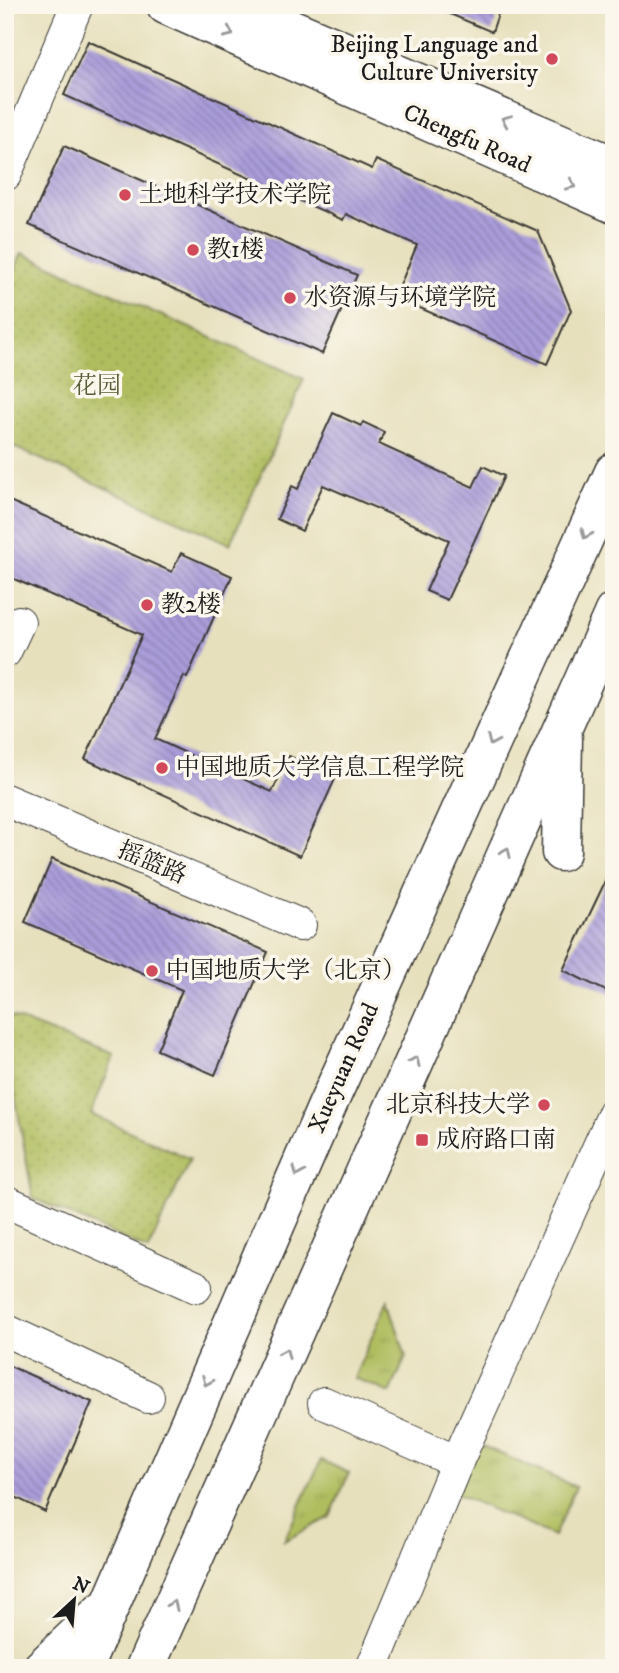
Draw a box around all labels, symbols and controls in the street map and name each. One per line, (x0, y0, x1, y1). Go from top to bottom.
one-way arrow (222, 25, 234, 39)
place label: Beijing Language and Culture University (331, 30, 539, 88)
marker: Beijing Language and Culture University (544, 51, 560, 67)
street label: Chengfu Road (398, 97, 536, 181)
one-way arrow (501, 114, 513, 128)
one-way arrow (564, 177, 576, 191)
place label: 土地科学技术学院 (139, 180, 331, 210)
marker: 土地科学技术学院 (117, 187, 133, 203)
place label: 教1楼 (207, 235, 264, 265)
marker: 教1楼 (185, 242, 201, 258)
place label: 水资源与环境学院 (304, 283, 496, 313)
marker: 水资源与环境学院 (282, 290, 298, 306)
park label: 花园 (73, 371, 121, 401)
one-way arrow (580, 527, 594, 539)
place label: 教2楼 (161, 590, 221, 620)
marker: 教2楼 (139, 597, 155, 613)
one-way arrow (486, 734, 500, 746)
place label: 中国地质大学信息工程学院 (176, 753, 464, 783)
marker: 中国地质大学信息工程学院 (154, 760, 170, 776)
street label: 摇篮路 (113, 835, 191, 891)
one-way arrow (498, 847, 512, 859)
place label: 中国地质大学（北京） (166, 956, 406, 986)
marker: 中国地质大学（北京） (144, 963, 160, 979)
street label: Xueyuan Road (302, 998, 386, 1138)
one-way arrow (407, 1055, 421, 1068)
place label: 北京科技大学 (386, 1090, 530, 1120)
marker: 北京科技大学 (536, 1097, 552, 1113)
place label: 成府路口南 (436, 1125, 556, 1155)
marker: 成府路口南 (414, 1132, 430, 1148)
one-way arrow (292, 1165, 306, 1177)
one-way arrow (277, 1348, 291, 1360)
one-way arrow (202, 1374, 216, 1386)
north arrow (38, 1564, 108, 1634)
text: N (69, 1572, 93, 1600)
one-way arrow (165, 1600, 179, 1613)

